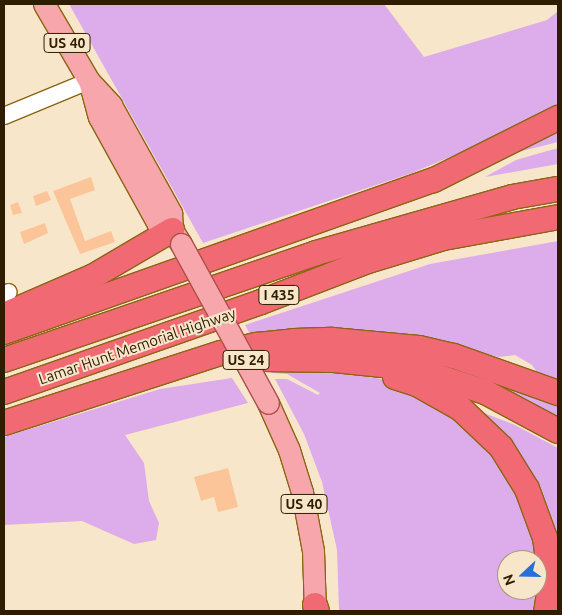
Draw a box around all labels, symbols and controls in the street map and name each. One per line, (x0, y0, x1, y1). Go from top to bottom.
road number: US 40 (43, 32, 91, 54)
road number: I 435 (258, 284, 300, 306)
street label: Lamar Hunt Memorial Highway (36, 304, 238, 388)
road number: US 24 (222, 348, 270, 372)
road number: US 40 (280, 492, 328, 516)
north arrow (497, 550, 547, 600)
text: N (500, 572, 518, 588)

